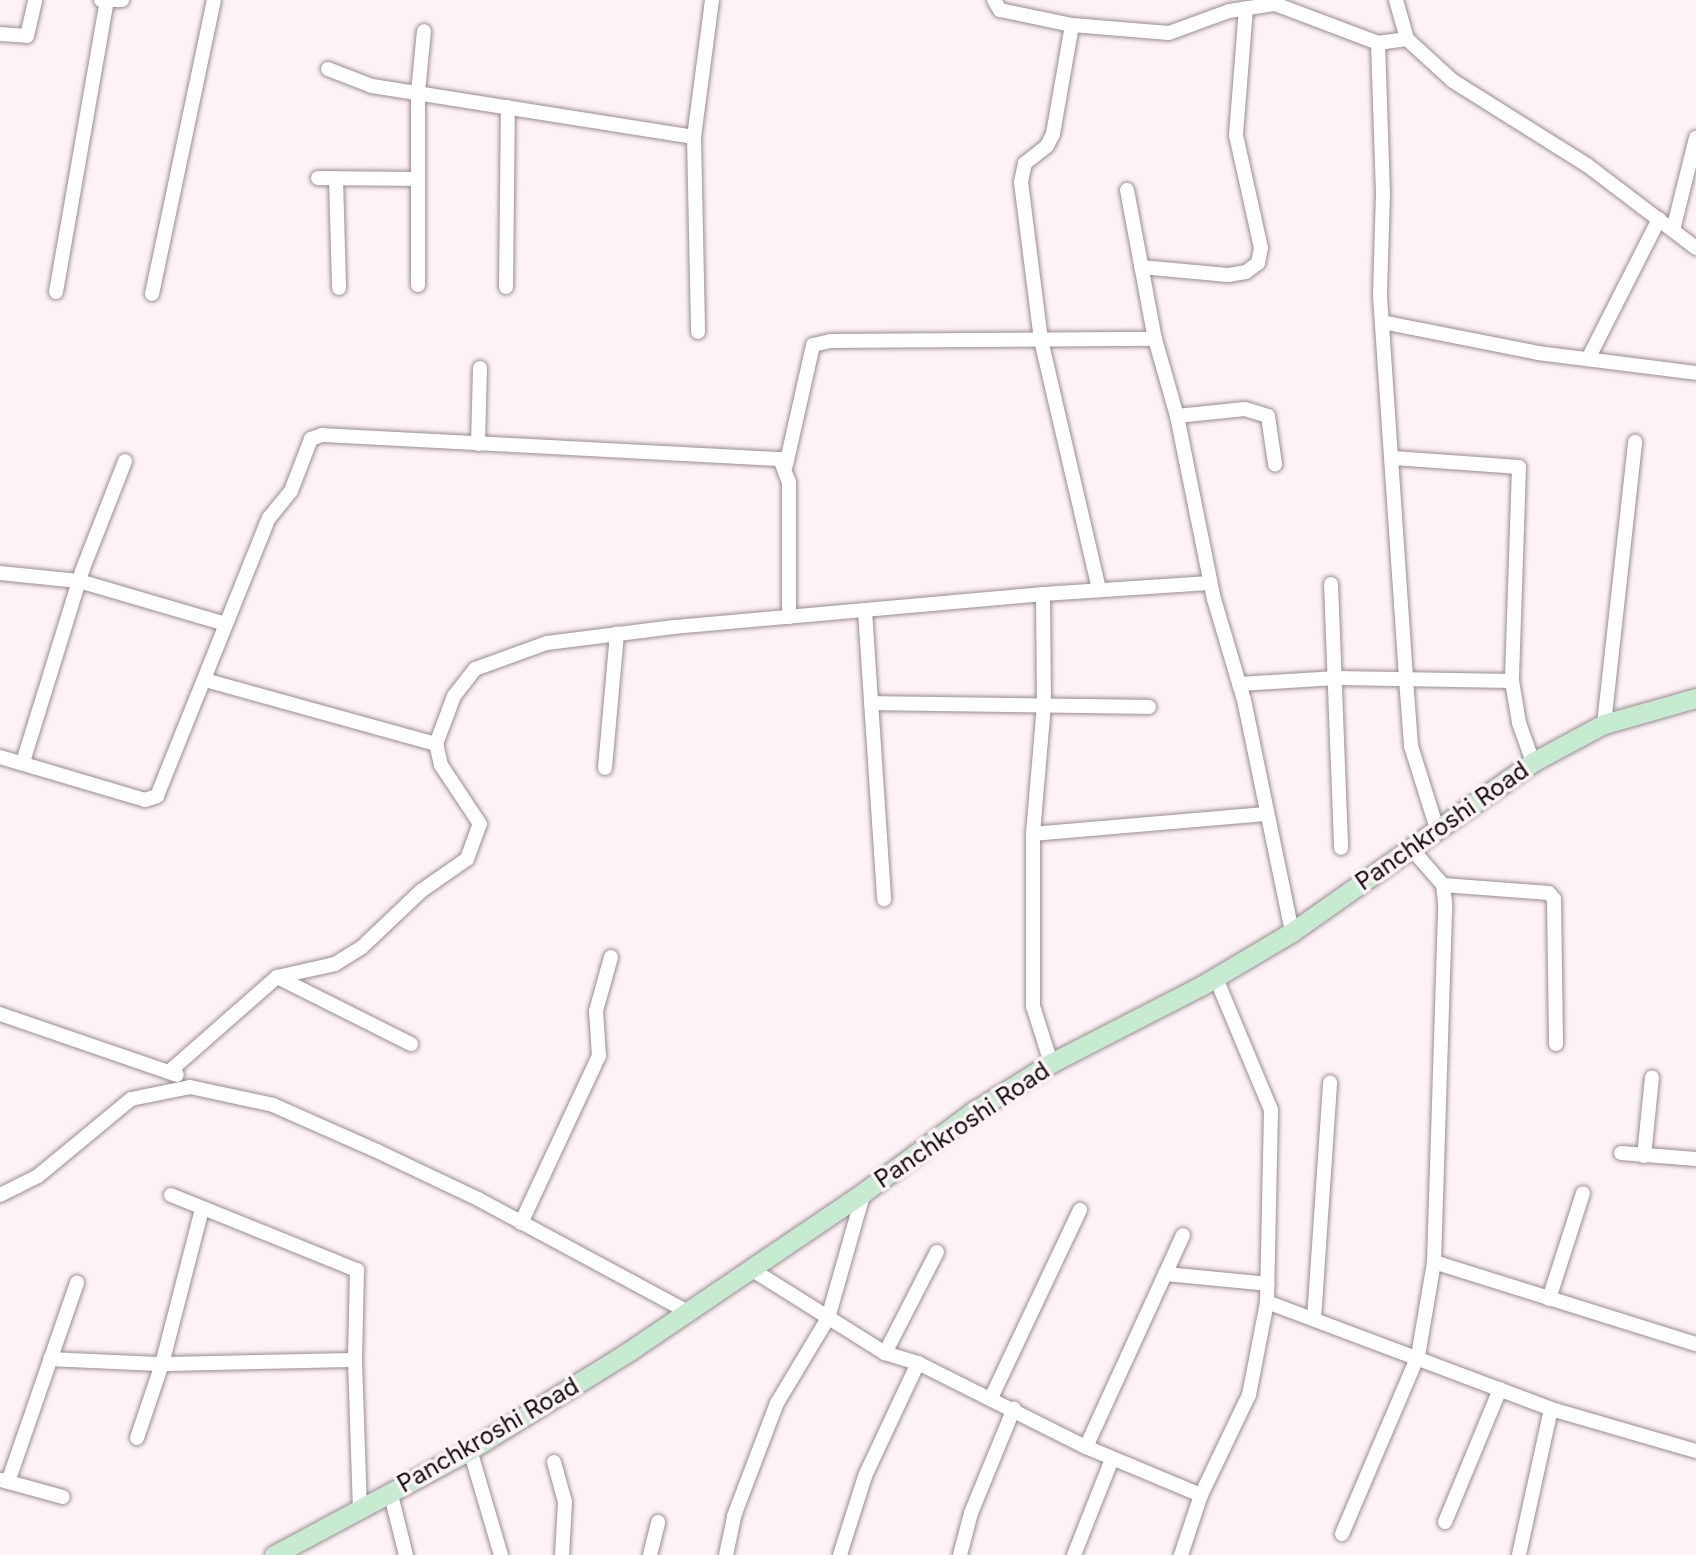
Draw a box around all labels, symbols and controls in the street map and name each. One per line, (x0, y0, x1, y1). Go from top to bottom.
street label: Panchkroshi Road (1350, 756, 1534, 896)
street label: Panchkroshi Road (869, 1056, 1055, 1194)
street label: Panchkroshi Road (392, 1371, 584, 1499)

